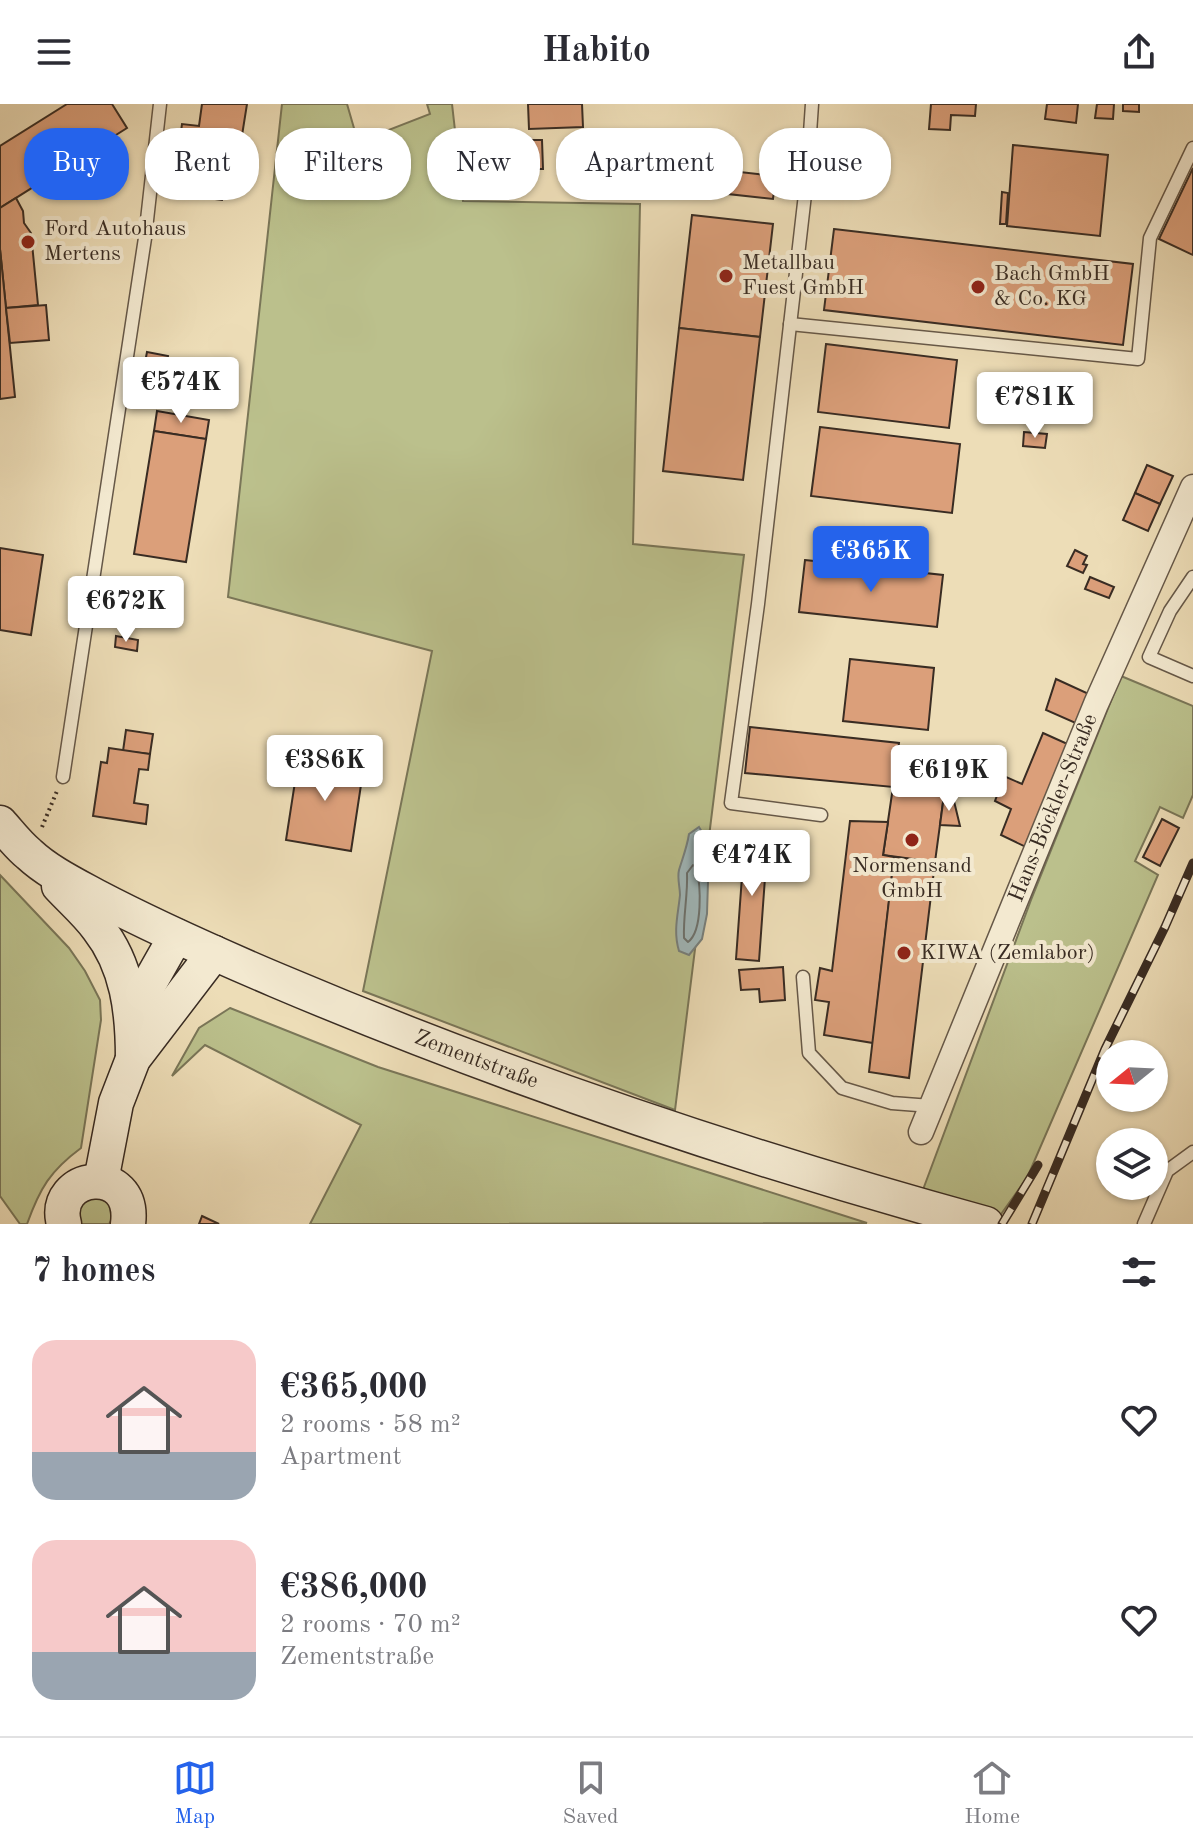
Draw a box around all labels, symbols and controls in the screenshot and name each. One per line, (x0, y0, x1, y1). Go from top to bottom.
icon: menu (32, 30, 76, 74)
icon: share (1117, 30, 1161, 74)
text: Habito (542, 34, 651, 70)
chip: Buy (24, 128, 129, 200)
chip: Rent (145, 128, 259, 200)
chip: Filters (275, 128, 411, 200)
chip: New (427, 128, 540, 200)
chip: Apartment (556, 128, 743, 200)
chip: House (759, 128, 891, 200)
place label: Ford Autohaus Mertens (44, 218, 186, 265)
marker: Ford Autohaus Mertens (19, 233, 37, 251)
place label: Metallbau Fuest GmbH (742, 252, 864, 299)
place label: Bach GmbH & Co. KG (994, 263, 1110, 310)
marker: Metallbau Fuest GmbH (717, 267, 735, 285)
marker: Bach GmbH & Co. KG (969, 278, 987, 296)
pin: €574K (125, 357, 237, 425)
text: €574K (141, 370, 221, 396)
pin: €781K (979, 372, 1091, 440)
text: €781K (995, 385, 1075, 411)
pin: €365K (815, 526, 927, 594)
text: €365K (831, 539, 911, 565)
pin: €672K (70, 576, 182, 644)
text: €672K (86, 589, 166, 615)
street label: Hans-Böckler-Straße (1005, 711, 1102, 905)
pin: €386K (269, 735, 381, 803)
pin: €619K (893, 745, 1005, 813)
text: €386K (285, 748, 365, 774)
text: €619K (909, 758, 989, 784)
pin: €474K (696, 830, 808, 898)
marker: Normensand GmbH (903, 831, 921, 849)
text: €474K (712, 843, 792, 869)
place label: Normensand GmbH (852, 855, 972, 902)
place label: KIWA (Zemlabor) (920, 942, 1095, 964)
marker: KIWA (Zemlabor) (895, 944, 913, 962)
street label: Zementstraße (411, 1026, 541, 1093)
north arrow (1096, 1040, 1168, 1112)
map controls (1096, 1040, 1168, 1200)
button: layers (1096, 1128, 1168, 1200)
icon: filters (1117, 1250, 1161, 1294)
text: 7 homes (32, 1255, 155, 1289)
text: €365,000 (280, 1371, 428, 1405)
icon: home (96, 1372, 192, 1468)
icon: heart (1117, 1398, 1161, 1442)
text: 2 rooms · 58 m² (280, 1412, 461, 1438)
text: Apartment (280, 1444, 402, 1470)
text: €386,000 (280, 1571, 428, 1605)
icon: home (96, 1572, 192, 1668)
icon: heart (1117, 1598, 1161, 1642)
text: 2 rooms · 70 m² (280, 1612, 461, 1638)
text: Zementstraße (280, 1644, 434, 1670)
tab: Map (173, 1756, 217, 1831)
tab: Saved (563, 1756, 619, 1831)
tab: Home (964, 1756, 1020, 1831)

